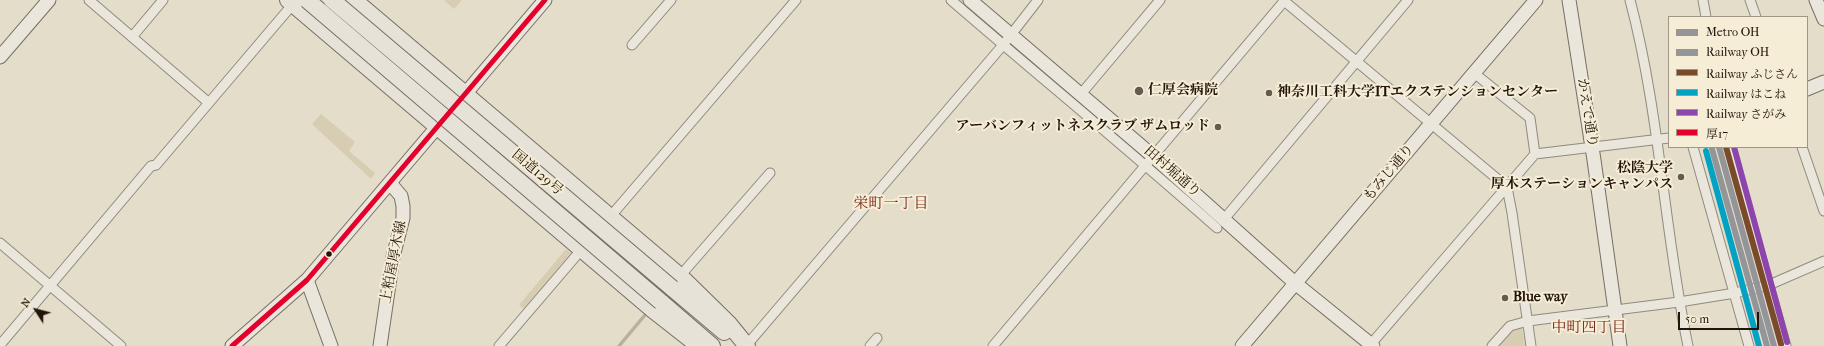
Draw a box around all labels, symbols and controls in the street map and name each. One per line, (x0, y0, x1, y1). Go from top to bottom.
legend (1668, 16, 1808, 148)
text: Metro OH (1706, 25, 1760, 39)
text: Railway OH (1706, 45, 1769, 59)
text: Railway ふじさん (1706, 67, 1798, 81)
street label: かえで通り (1573, 77, 1601, 149)
place label: 仁厚会病院 (1148, 83, 1218, 99)
marker: 仁厚会病院 (1133, 85, 1145, 97)
place label: 神奈川工科大学ITエクステンションセンター (1277, 85, 1558, 101)
text: Railway はこね (1706, 87, 1786, 101)
marker: 神奈川工科大学ITエクステンションセンター (1264, 88, 1274, 98)
text: Railway さがみ (1706, 107, 1786, 121)
place label: アーバンフィットネスクラブ ザムロッド (955, 119, 1210, 135)
marker: アーバンフィットネスクラブ ザムロッド (1213, 122, 1223, 132)
text: 厚17 (1706, 127, 1728, 141)
street label: もみじ通り (1360, 141, 1418, 205)
street label: 田村堀通り (1140, 143, 1204, 201)
street label: 国道129号 (508, 147, 566, 199)
place label: 松陰大学 厚木ステーションキャンパス (1491, 161, 1673, 194)
marker: 松陰大学 厚木ステーションキャンパス (1676, 172, 1686, 182)
district label: 栄町一丁目 (854, 195, 928, 213)
street label: 上粕屋厚木線 (378, 219, 410, 305)
unlabelled marker (324, 249, 334, 259)
north arrow (16, 290, 56, 330)
place label: Blue way (1513, 290, 1568, 306)
marker: Blue way (1500, 293, 1510, 303)
text: N (18, 295, 34, 310)
scale bar (1680, 304, 1761, 330)
text: 50 m (1685, 312, 1709, 326)
district label: 中町四丁目 (1552, 319, 1626, 337)

